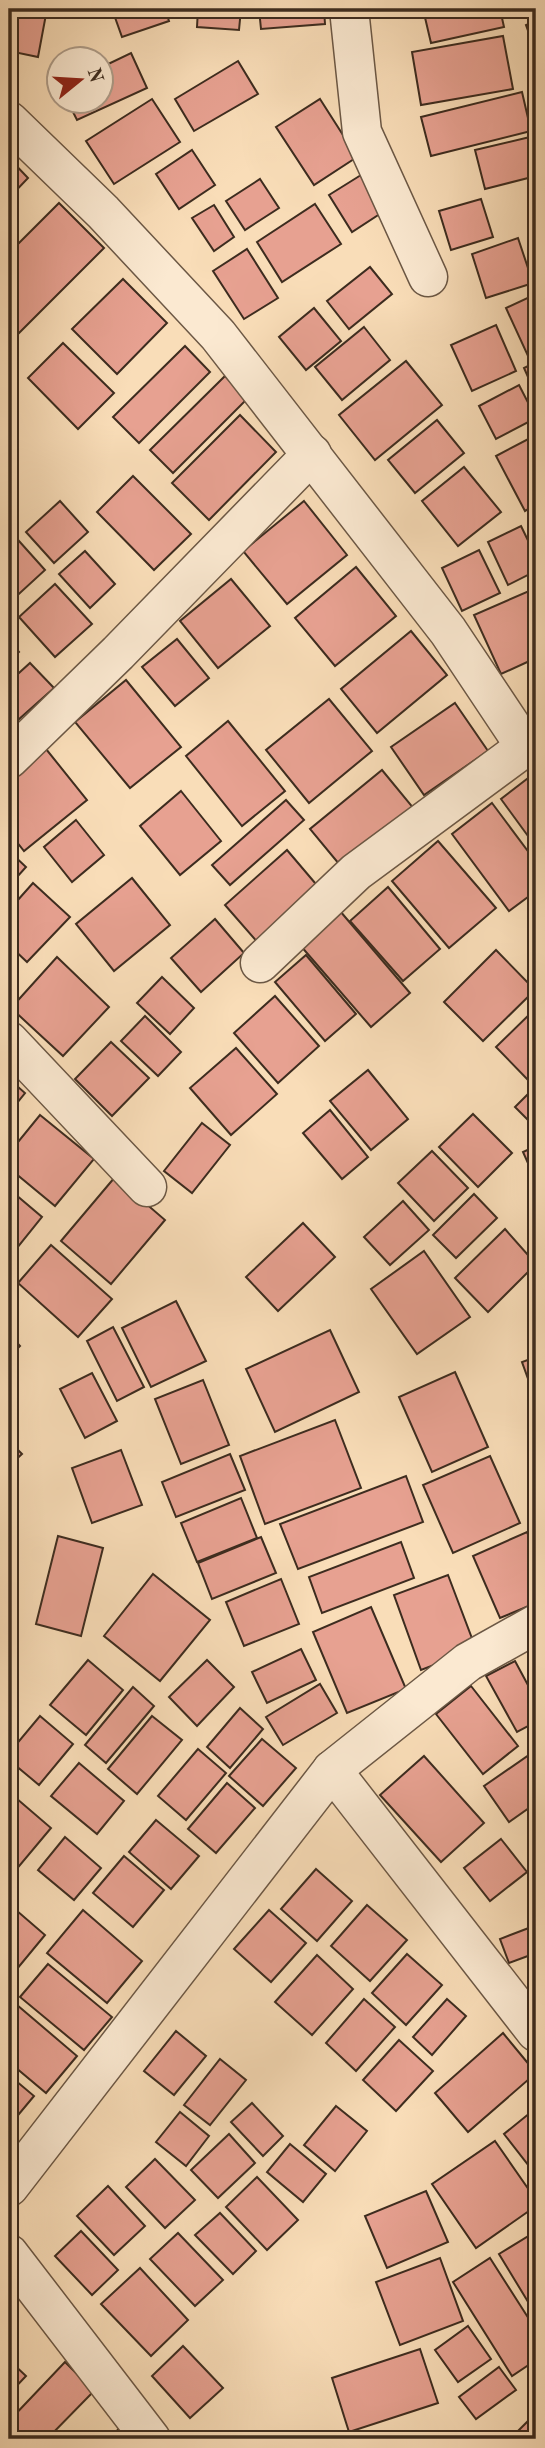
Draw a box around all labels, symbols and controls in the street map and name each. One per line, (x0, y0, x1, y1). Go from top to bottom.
north arrow (46, 46, 116, 116)
text: N (83, 66, 105, 86)

